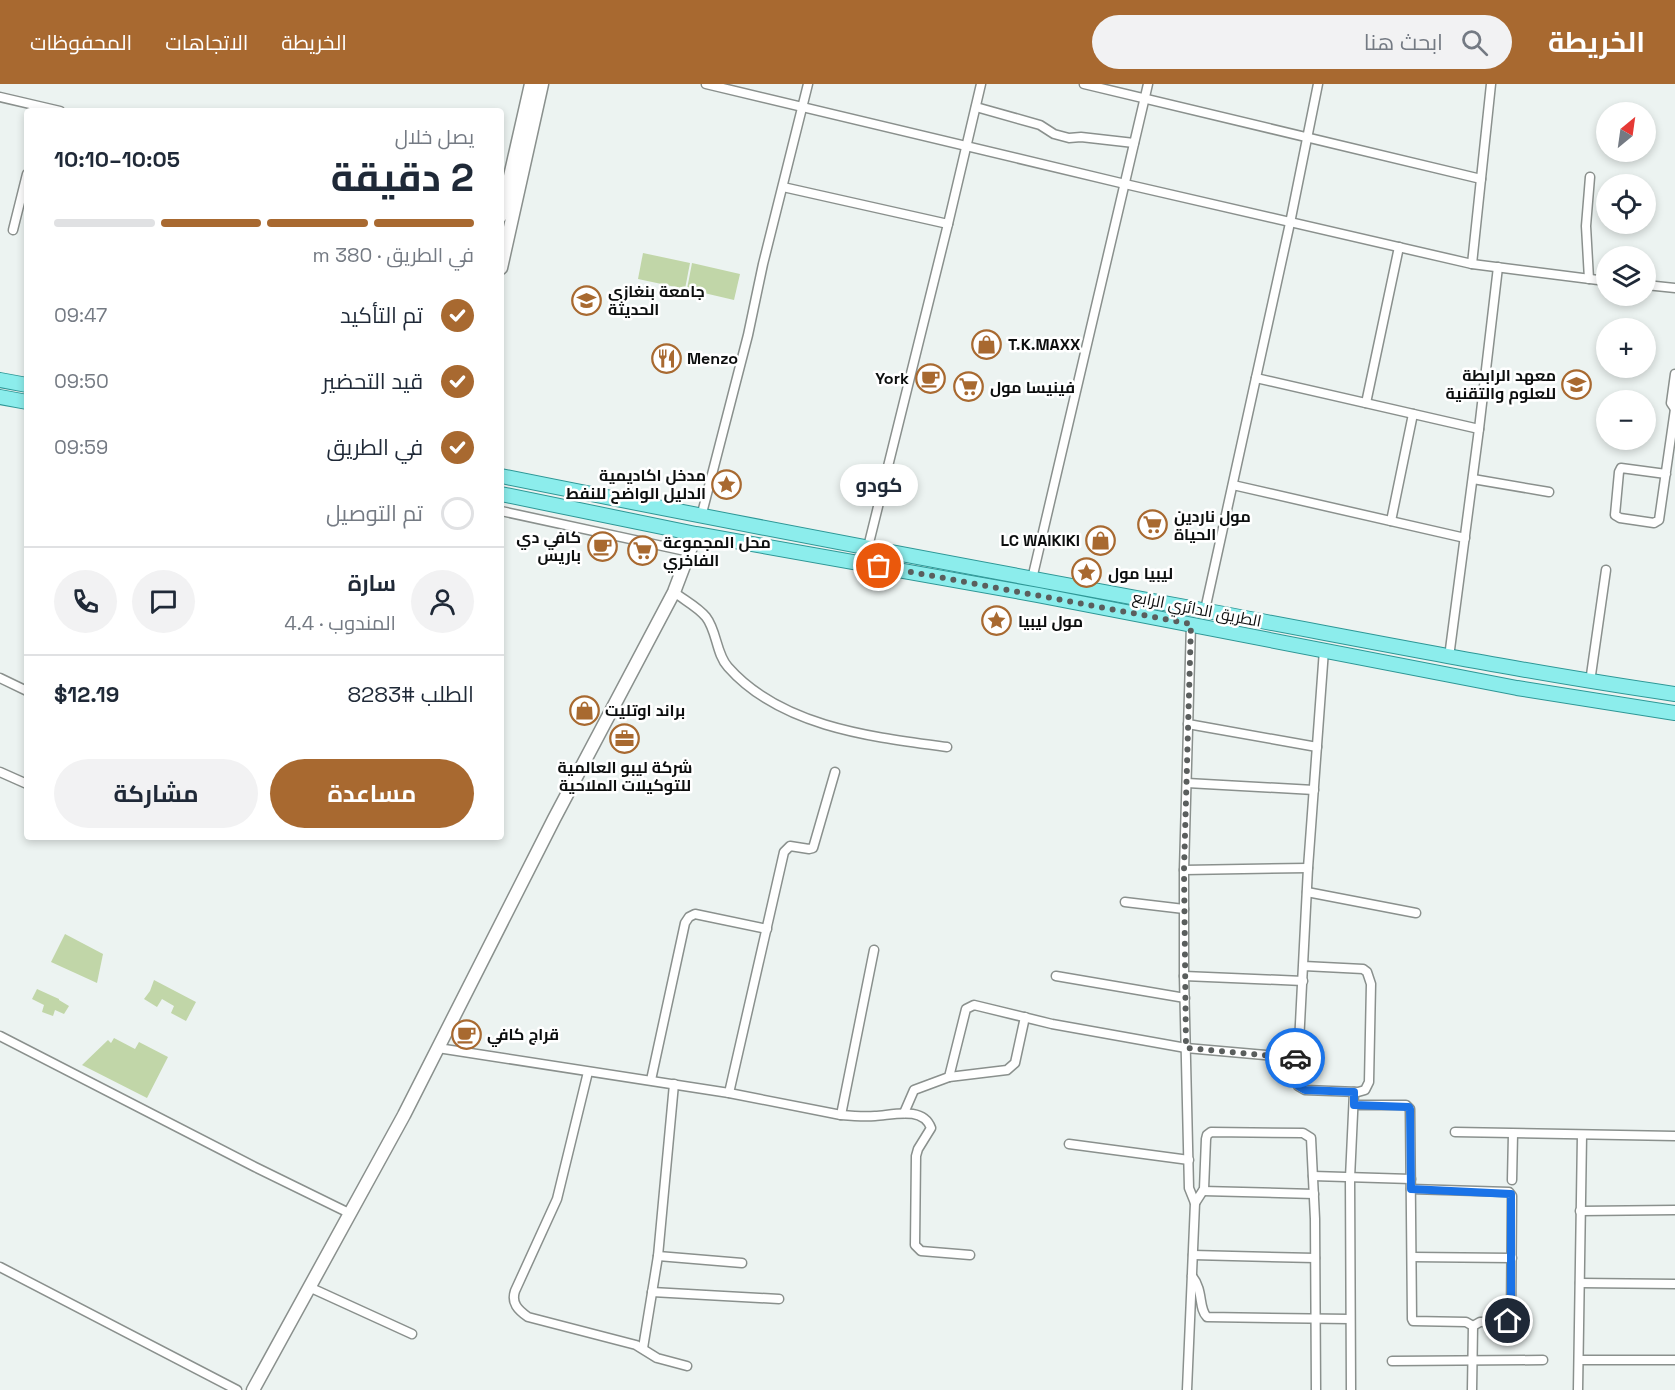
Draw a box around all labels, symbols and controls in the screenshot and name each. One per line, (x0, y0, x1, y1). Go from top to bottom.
search box (1092, 15, 1512, 69)
text: الخريطة (1548, 24, 1645, 60)
icon: search (1458, 26, 1491, 59)
text: ابحث هنا (1364, 28, 1443, 56)
text: المحفوظات (30, 29, 132, 56)
text: الاتجاهات (165, 29, 248, 56)
text: الخريطة (281, 29, 347, 56)
north arrow (1596, 102, 1656, 162)
map controls (1596, 102, 1656, 450)
text: يصل خلال (395, 124, 474, 150)
text: 10:05–10:10 (54, 145, 180, 173)
text: 2 دقيقة (331, 153, 474, 202)
button: locate (1596, 174, 1656, 234)
text: في الطريق · 380 m (313, 242, 474, 268)
button: layers (1596, 246, 1656, 306)
place label: جامعة بنغازي الحديثة (608, 281, 705, 320)
school or university icon: جامعة بنغازي الحديثة (571, 284, 603, 316)
icon: check (441, 299, 474, 332)
text: تم التأكيد (340, 301, 423, 329)
text: 09:47 (54, 302, 107, 328)
button: + (1596, 318, 1656, 378)
shop icon: T.K.MAXX (971, 328, 1003, 360)
place label: T.K.MAXX (1008, 334, 1080, 355)
restaurant icon: Menzo (650, 342, 682, 374)
place label: Menzo (687, 348, 738, 369)
cafe icon: York (914, 362, 946, 394)
icon: check (441, 365, 474, 398)
place label: معهد الرابطة للعلوم والتقنية (1446, 365, 1556, 405)
text: قيد التحضير (322, 367, 423, 395)
text: 09:50 (54, 368, 109, 394)
place label: York (875, 368, 909, 389)
school or university icon: معهد الرابطة للعلوم والتقنية (1561, 368, 1593, 400)
supermarket icon: فينيسا مول (953, 371, 985, 403)
place label: فينيسا مول (990, 377, 1075, 398)
button: − (1596, 390, 1656, 450)
icon: check (441, 431, 474, 464)
text: في الطريق (327, 433, 423, 461)
text: 09:59 (54, 434, 108, 460)
callout: كودو (840, 464, 918, 506)
place label: مدخل اكاديمية الدليل الواضح للنفط (566, 465, 706, 504)
place icon: مدخل اكاديمية الدليل الواضح للنفط (711, 468, 743, 500)
text: كودو (855, 472, 903, 498)
text: تم التوصيل (326, 499, 423, 527)
place label: مول ناردين الحياة (1174, 506, 1251, 545)
supermarket icon: مول ناردين الحياة (1137, 509, 1169, 541)
shop icon: LC WAIKIKI (1085, 524, 1117, 556)
place label: كافي دي باريس (516, 527, 581, 566)
cafe icon: كافي دي باريس (586, 530, 618, 562)
place label: LC WAIKIKI (1001, 530, 1080, 551)
place label: محل المجموعة الفاخري (663, 532, 771, 573)
supermarket icon: محل المجموعة الفاخري (626, 535, 658, 567)
pin (853, 540, 904, 591)
icon: bag (862, 549, 895, 582)
place icon: ليبيا مول (1071, 557, 1103, 589)
place label: ليبيا مول (1108, 563, 1173, 584)
text: سارة (348, 569, 396, 597)
button: phone (54, 570, 117, 633)
button: chat (132, 570, 195, 633)
button: person (411, 570, 474, 633)
street label: الطريق الدائري الرابع (1130, 586, 1263, 635)
place icon: مول ليبيا (981, 605, 1013, 637)
text: المندوب · 4.4 (284, 610, 396, 636)
place label: مول ليبيا (1018, 611, 1083, 632)
text: $12.19 (54, 680, 119, 708)
text: الطلب #8283 (347, 680, 474, 708)
shop icon: براند اوتليت (568, 694, 600, 726)
place label: براند اوتليت (605, 700, 685, 721)
office icon: شركة ليبو العالمية للتوكيلات الملاحية (609, 723, 641, 755)
place label: شركة ليبو العالمية للتوكيلات الملاحية (558, 757, 692, 796)
button: مشاركة (54, 759, 258, 828)
button: مساعدة (270, 759, 474, 828)
cafe icon: قراج كافي (450, 1018, 482, 1050)
place label: قراج كافي (487, 1024, 559, 1047)
courier (1265, 1028, 1325, 1088)
icon: car (1279, 1042, 1312, 1075)
pin (1482, 1295, 1533, 1346)
icon: home (1491, 1304, 1524, 1337)

